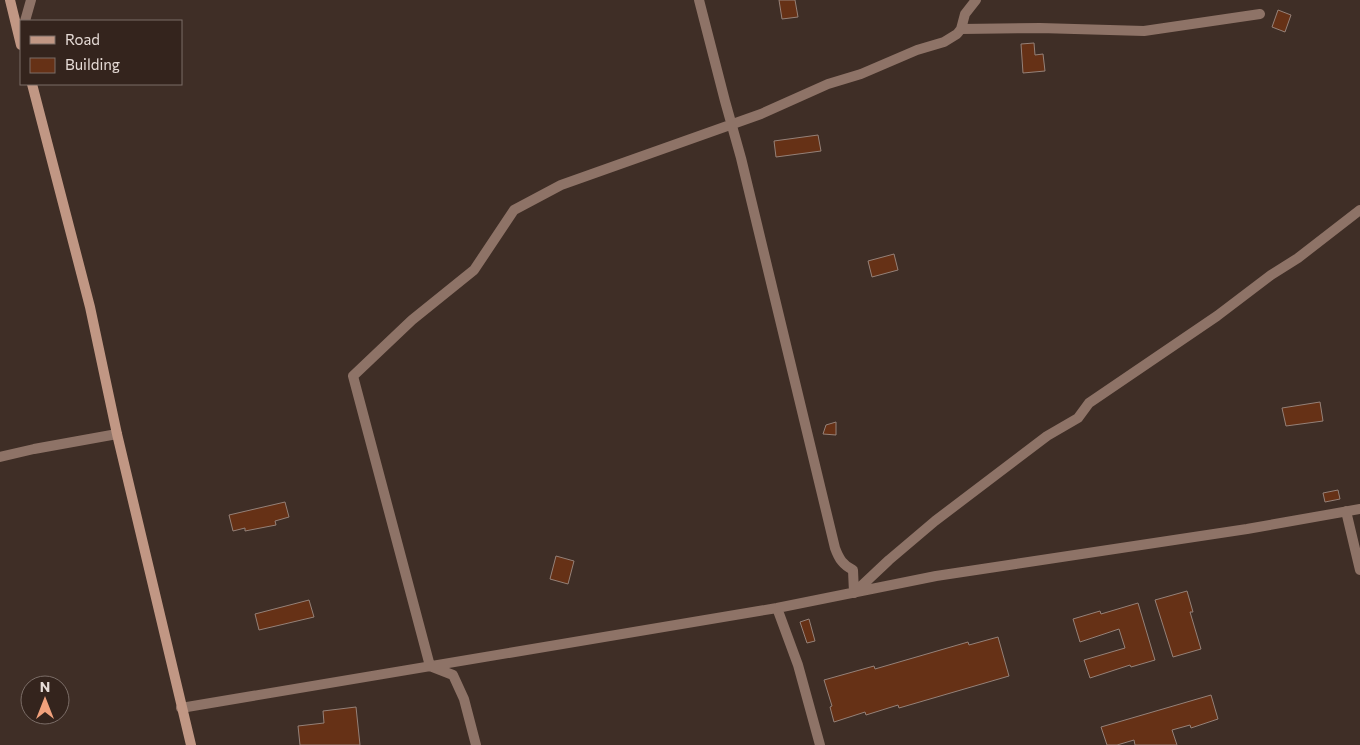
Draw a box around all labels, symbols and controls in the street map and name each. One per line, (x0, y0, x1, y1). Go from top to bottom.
legend (20, 20, 182, 85)
text: Road (65, 30, 100, 48)
text: Building (65, 55, 120, 73)
north arrow (20, 675, 70, 725)
text: N (40, 678, 50, 695)

